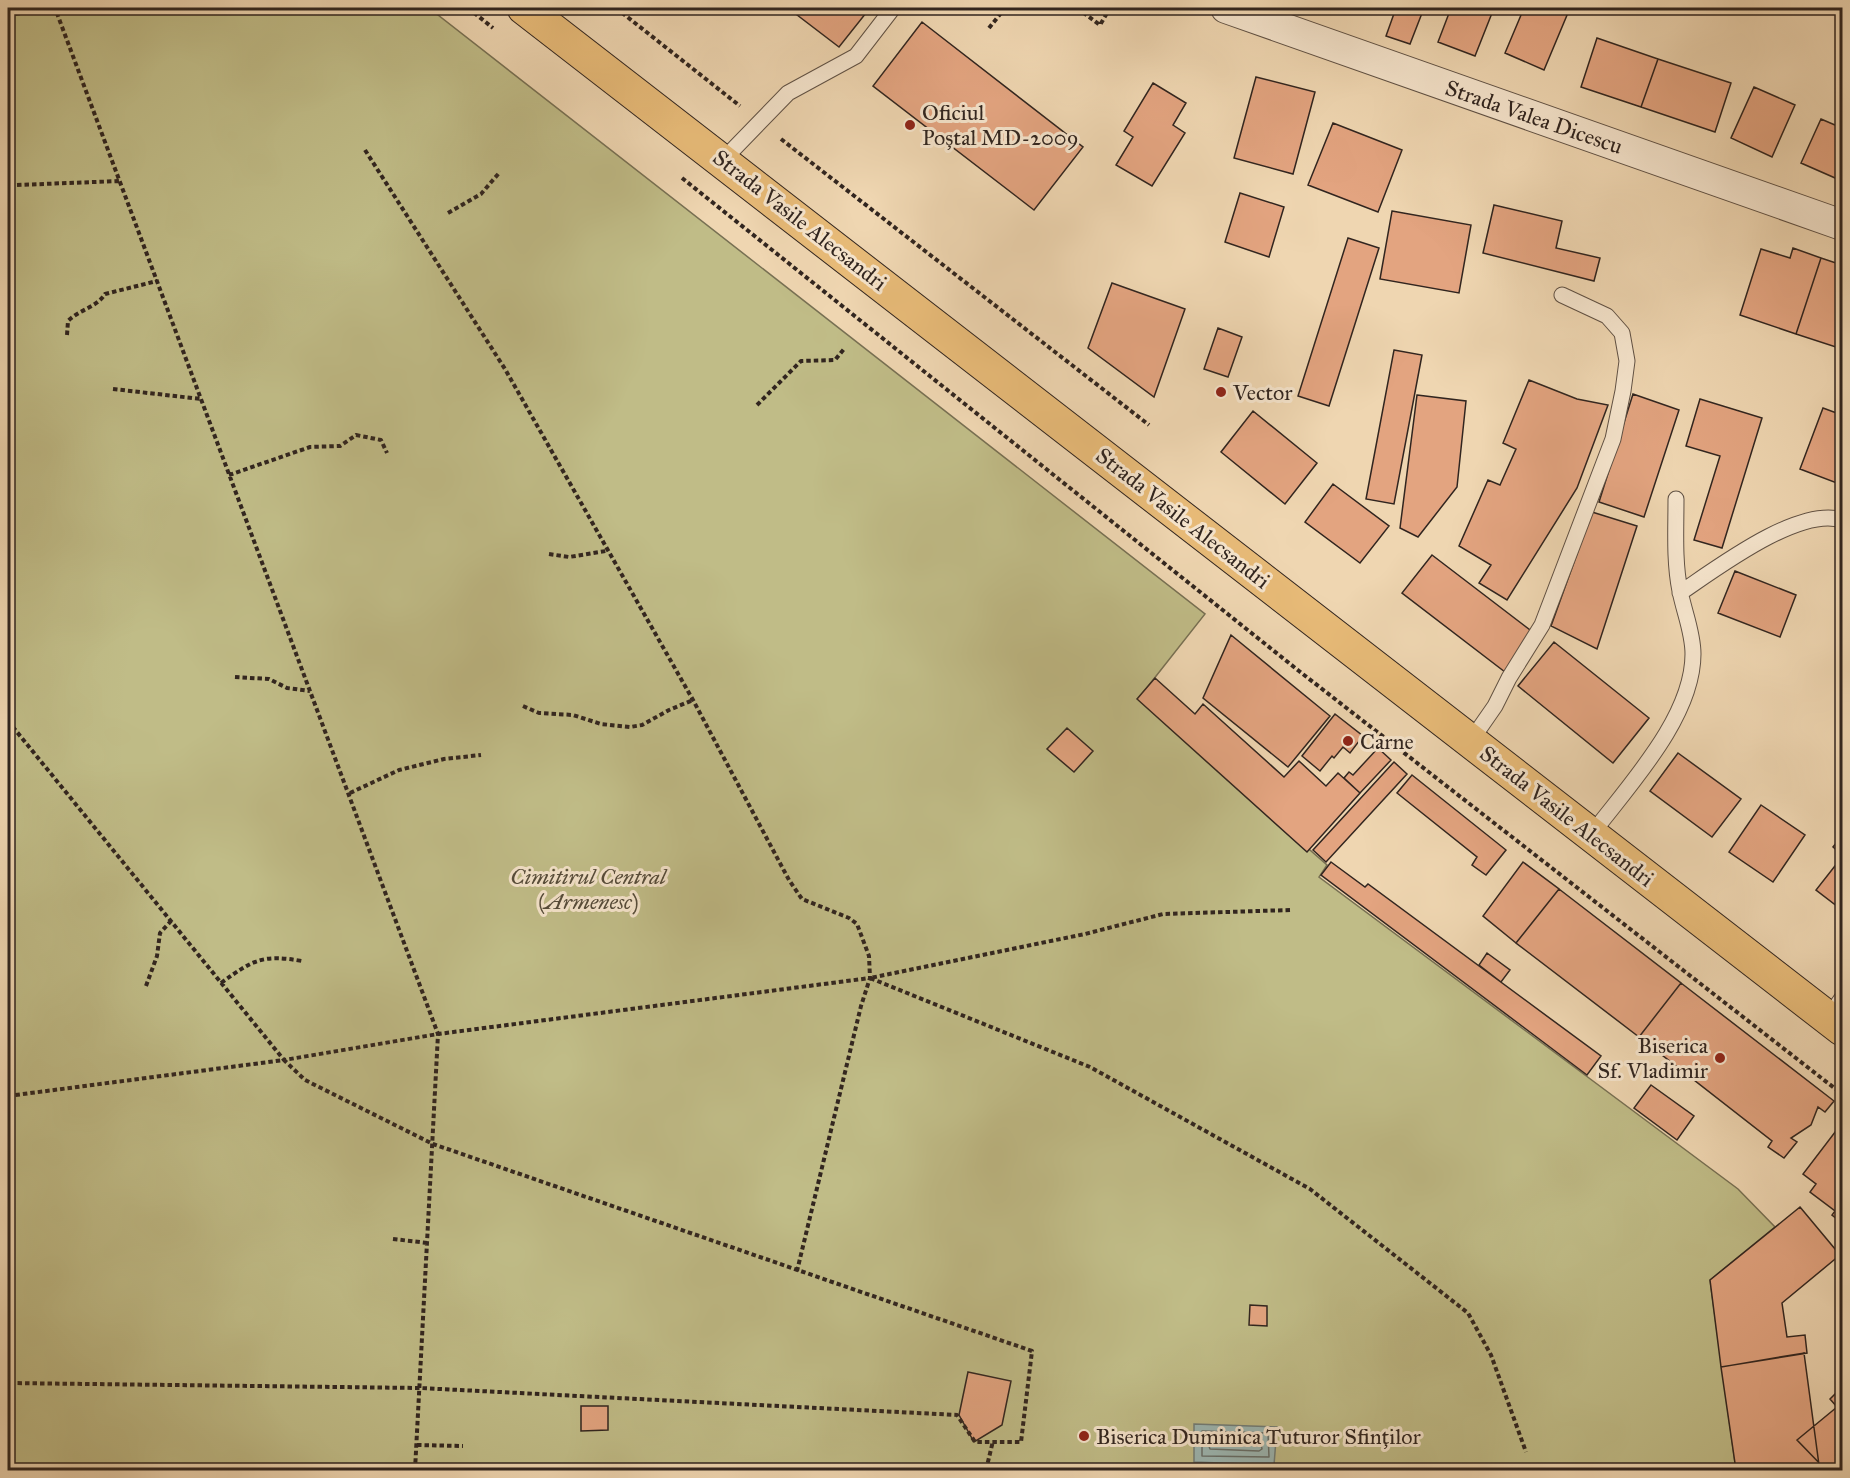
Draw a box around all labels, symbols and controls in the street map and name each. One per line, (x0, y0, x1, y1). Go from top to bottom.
street label: Strada Valea Dicescu (1442, 74, 1627, 160)
place label: Oficiul Poștal MD-2009 (922, 99, 1078, 151)
marker: Oficiul Poștal MD-2009 (903, 118, 917, 132)
street label: Strada Vasile Alecsandri (708, 144, 892, 296)
place label: Vector (1232, 379, 1293, 406)
marker: Vector (1214, 385, 1228, 399)
street label: Strada Vasile Alecsandri (1091, 442, 1275, 594)
place label: Carne (1360, 728, 1414, 755)
marker: Carne (1341, 734, 1355, 748)
street label: Strada Vasile Alecsandri (1475, 740, 1659, 892)
park label: Cimitirul Central (Armenesc) (510, 863, 668, 915)
place label: Biserica Sf. Vladimir (1597, 1032, 1709, 1084)
marker: Biserica Sf. Vladimir (1713, 1051, 1727, 1065)
place label: Biserica Duminica Tuturor Sfinților (1096, 1423, 1421, 1450)
marker: Biserica Duminica Tuturor Sfinților (1077, 1429, 1091, 1443)

